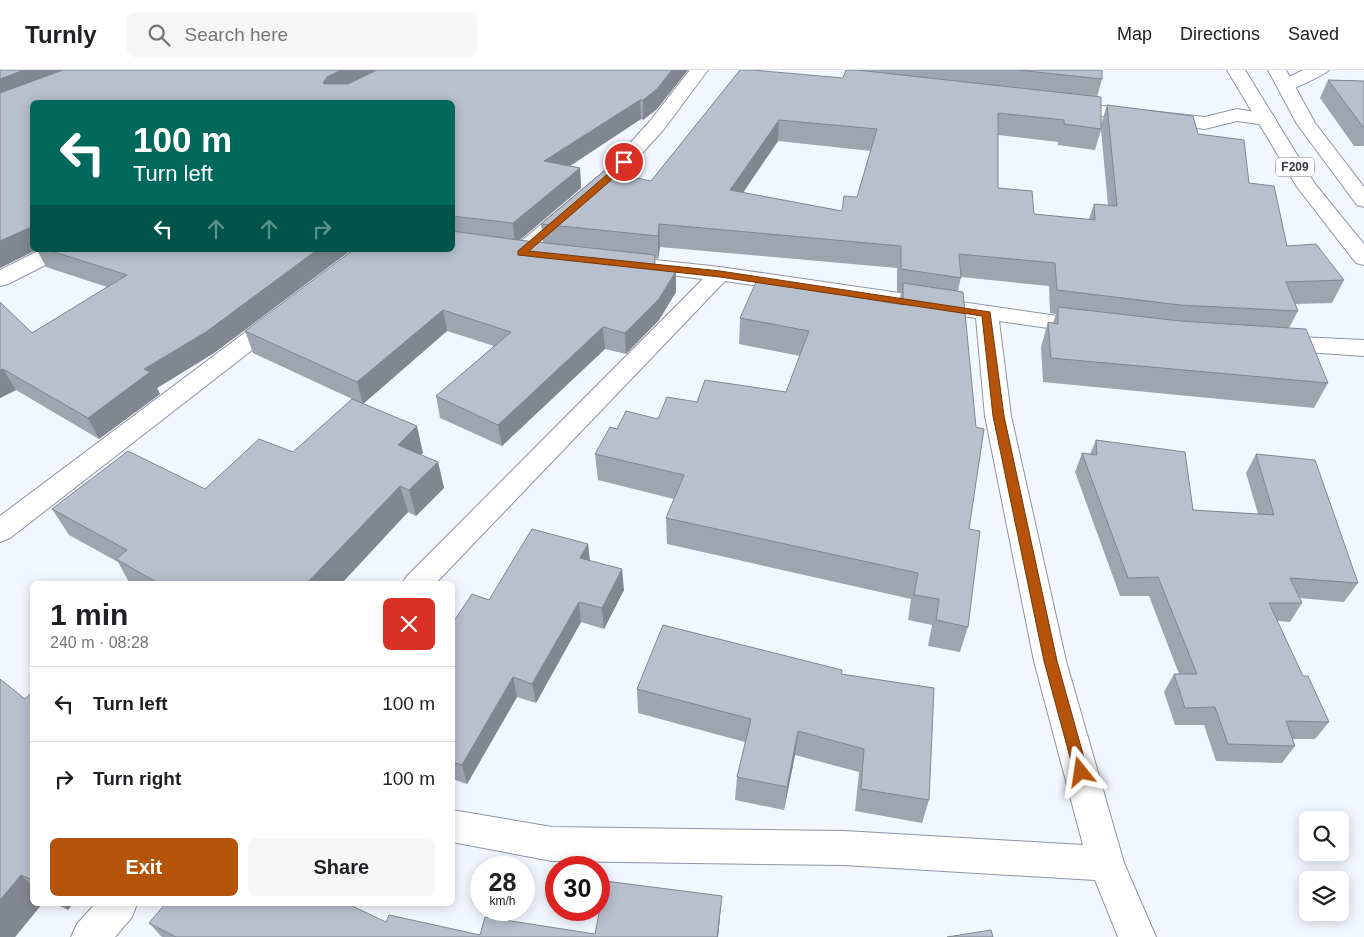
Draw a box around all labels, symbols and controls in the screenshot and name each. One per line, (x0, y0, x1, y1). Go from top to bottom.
search box (127, 12, 477, 57)
text: Turnly (25, 21, 97, 48)
icon: search (145, 21, 173, 49)
text: Search here (185, 24, 288, 45)
text: Map (1117, 24, 1152, 44)
text: Directions (1180, 24, 1260, 44)
text: Saved (1288, 24, 1339, 44)
icon: left (50, 120, 115, 185)
text: 100 m (133, 120, 232, 159)
pin (603, 141, 645, 183)
icon: arrive (610, 148, 638, 176)
road number: F209 (1276, 158, 1314, 176)
text: Turn left (133, 161, 213, 186)
icon: left (149, 215, 177, 243)
icon: ahead (202, 215, 230, 243)
icon: ahead (255, 215, 283, 243)
icon: right (308, 215, 336, 243)
text: 1 min (50, 598, 128, 631)
button: close (383, 598, 435, 650)
text: 240 m · 08:28 (50, 634, 149, 651)
icon: left (50, 690, 78, 718)
text: Turn left (93, 693, 168, 714)
text: 100 m (382, 693, 435, 714)
position arrow (1054, 745, 1106, 797)
icon: right (50, 765, 78, 793)
text: Turn right (93, 768, 181, 789)
text: 100 m (382, 768, 435, 789)
map controls (1299, 811, 1349, 921)
button: search (1299, 811, 1349, 861)
button: Exit (50, 838, 238, 896)
button: Share (248, 838, 435, 896)
speed limit sign: 30 (545, 856, 610, 921)
text: 28 (489, 868, 516, 896)
button: layers (1299, 871, 1349, 921)
text: km/h (489, 894, 516, 908)

